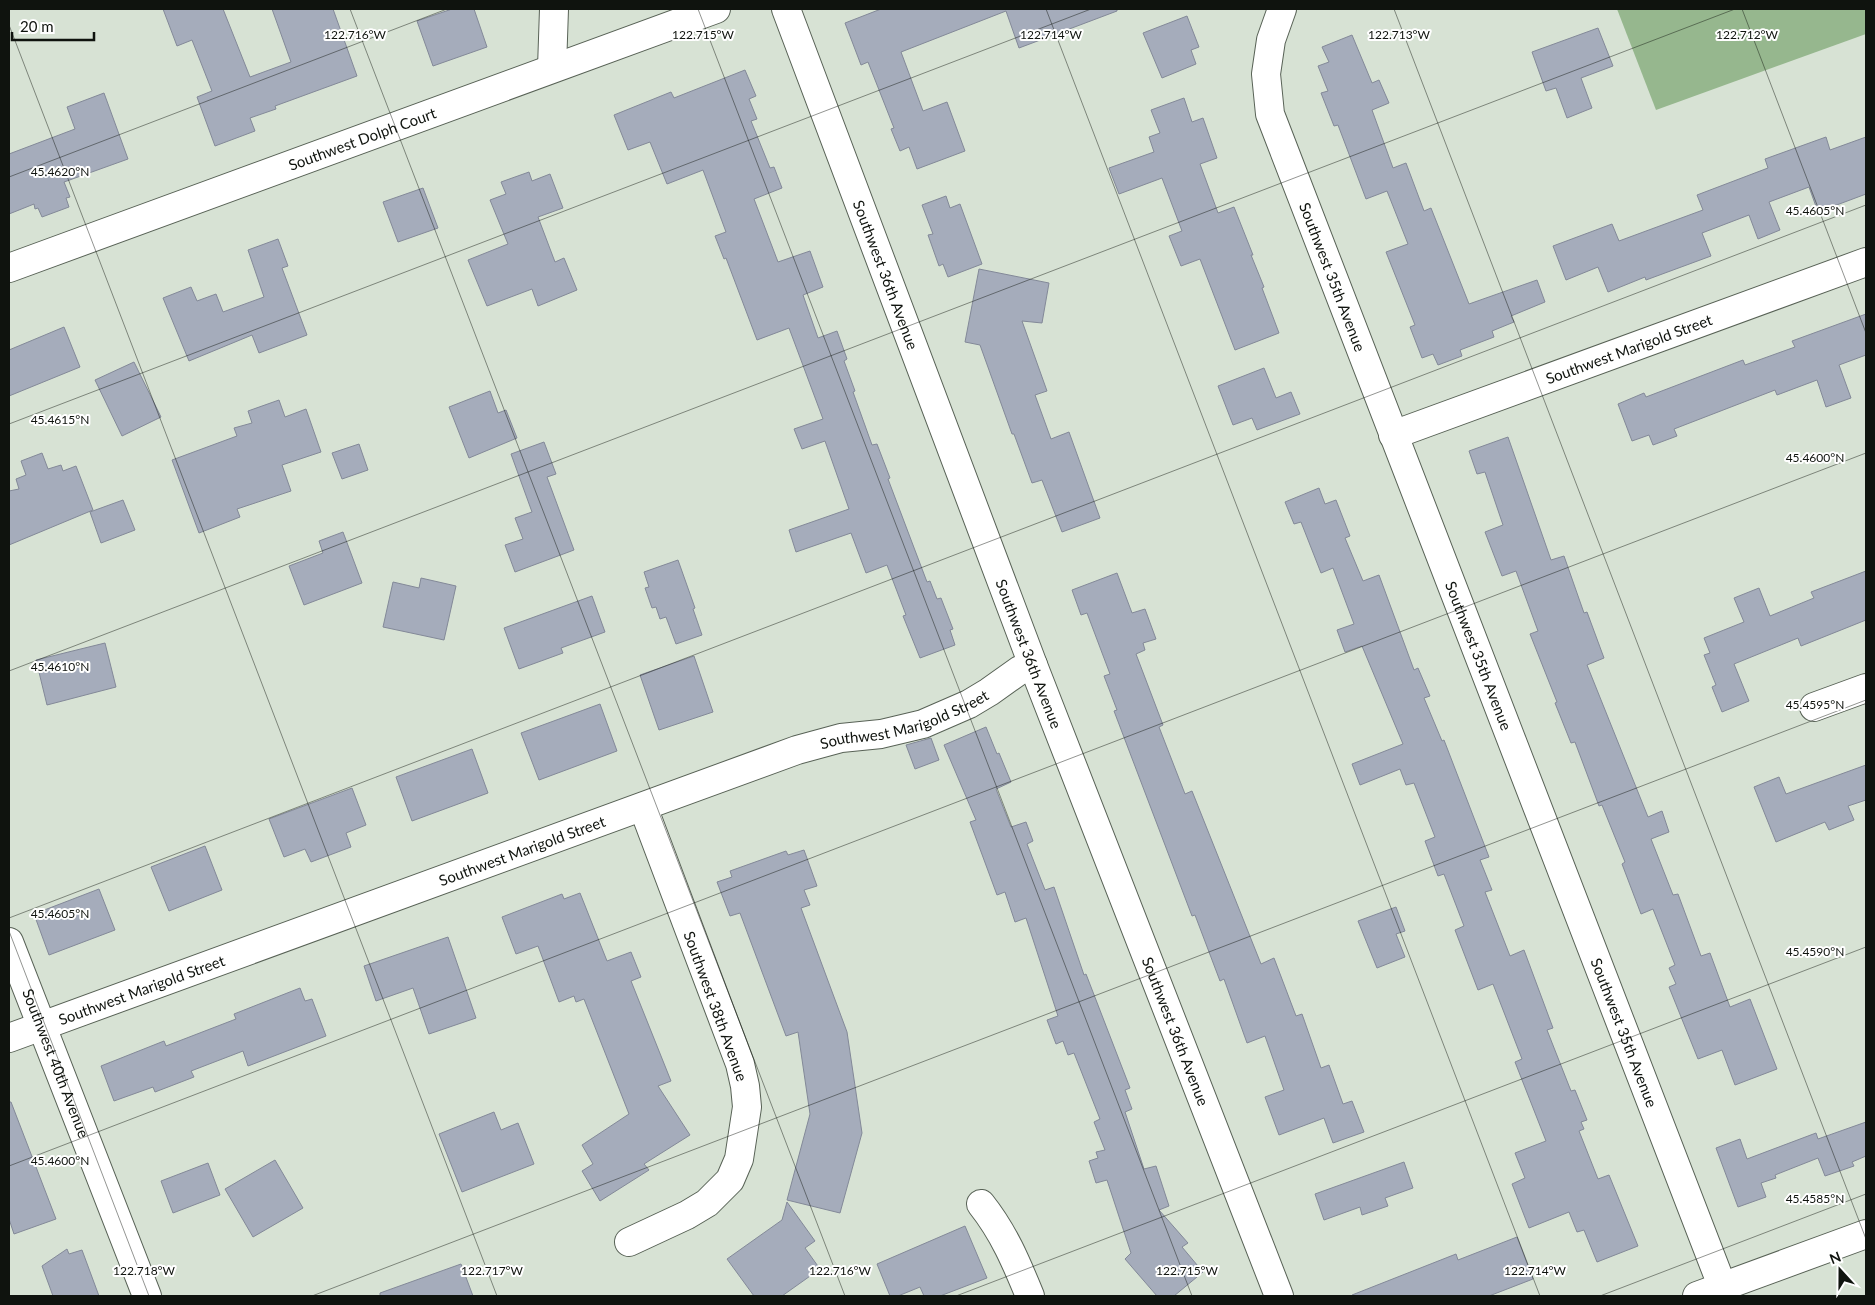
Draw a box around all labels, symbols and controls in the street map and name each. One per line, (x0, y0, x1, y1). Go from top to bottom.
scale bar (12, 10, 95, 42)
text: 20 m (20, 17, 54, 35)
text: 122.716°W (324, 27, 387, 42)
text: 122.715°W (672, 27, 735, 42)
text: 122.714°W (1020, 27, 1083, 42)
text: 122.713°W (1368, 27, 1431, 42)
text: 122.712°W (1716, 27, 1779, 42)
street label: Southwest Dolph Court (286, 103, 439, 174)
text: 45.4620°N (31, 164, 89, 179)
street label: Southwest 36th Avenue (850, 198, 922, 352)
street label: Southwest 35th Avenue (1296, 200, 1370, 354)
text: 45.4605°N (1786, 203, 1844, 218)
street label: Southwest Marigold Street (1543, 310, 1715, 387)
text: 45.4615°N (31, 412, 89, 427)
text: 45.4600°N (1786, 450, 1844, 465)
street label: Southwest 36th Avenue (992, 577, 1066, 731)
street label: Southwest 35th Avenue (1442, 579, 1516, 733)
text: 45.4610°N (31, 659, 89, 674)
street label: Southwest Marigold Street (818, 685, 992, 752)
text: 45.4595°N (1786, 697, 1844, 712)
street label: Southwest Marigold Street (436, 812, 608, 889)
text: 45.4605°N (31, 906, 89, 921)
street label: Southwest 38th Avenue (681, 929, 752, 1083)
text: 45.4590°N (1786, 944, 1844, 959)
street label: Southwest Marigold Street (56, 951, 228, 1028)
street label: Southwest 36th Avenue (1139, 954, 1213, 1108)
street label: Southwest 35th Avenue (1587, 955, 1661, 1110)
street label: Southwest 40th Avenue (19, 986, 93, 1140)
text: 45.4600°N (31, 1153, 89, 1168)
text: 45.4585°N (1786, 1191, 1844, 1206)
north arrow (1815, 1245, 1865, 1295)
text: N (1827, 1248, 1843, 1267)
text: 122.718°W (113, 1263, 176, 1278)
text: 122.717°W (461, 1263, 524, 1278)
text: 122.716°W (809, 1263, 872, 1278)
text: 122.715°W (1156, 1263, 1219, 1278)
text: 122.714°W (1504, 1263, 1567, 1278)

